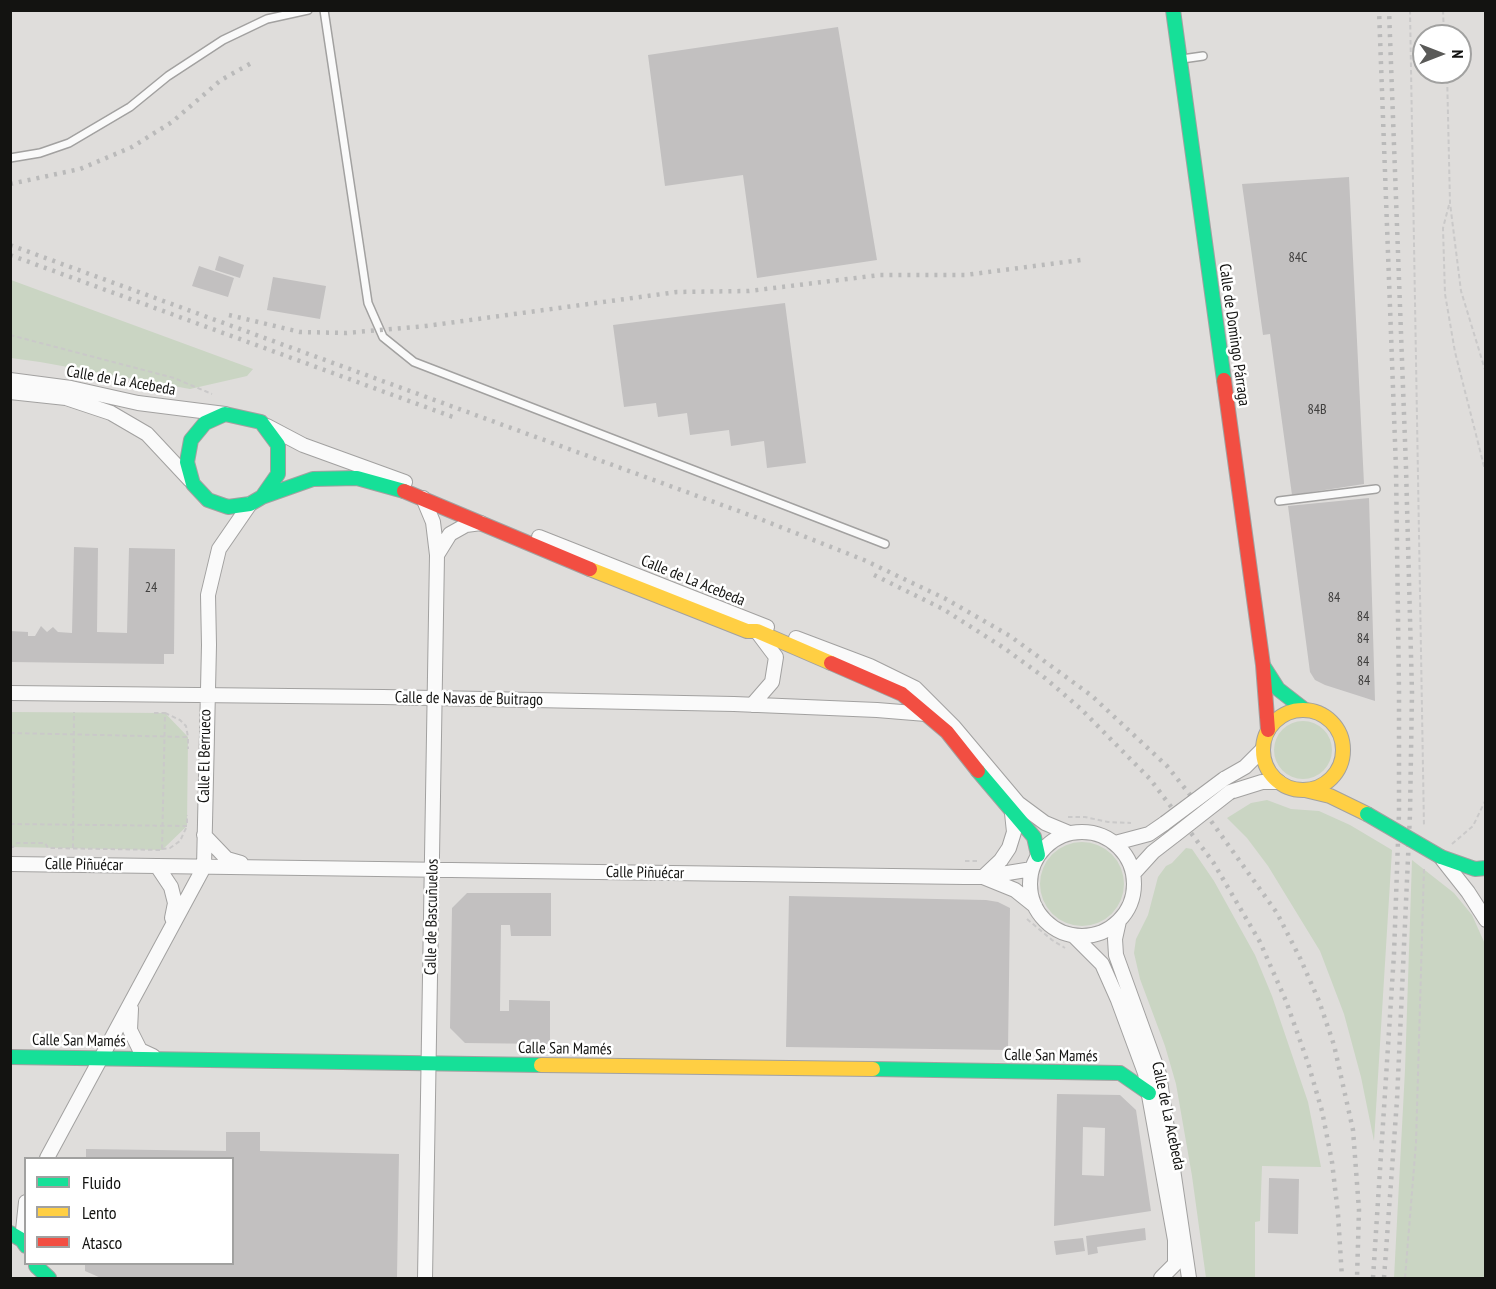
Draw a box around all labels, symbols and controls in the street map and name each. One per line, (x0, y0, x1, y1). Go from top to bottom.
north arrow (1412, 24, 1472, 84)
text: N (1448, 50, 1468, 58)
house number: 84C (1288, 250, 1308, 266)
street label: Calle de Domingo Párraga (1215, 263, 1253, 407)
street label: Calle de La Acebeda (65, 362, 177, 400)
house number: 84B (1307, 402, 1327, 418)
street label: Calle de La Acebeda (638, 551, 748, 611)
house number: 24 (145, 580, 157, 596)
house number: 84 (1328, 590, 1340, 606)
house number: 84 (1357, 609, 1369, 625)
house number: 84 (1357, 631, 1369, 647)
house number: 84 (1357, 654, 1369, 670)
house number: 84 (1358, 673, 1370, 689)
street label: Calle de Navas de Buitrago (395, 688, 543, 710)
street label: Calle El Berrueco (195, 709, 215, 803)
street label: Calle Piñuécar (45, 855, 123, 875)
street label: Calle de Bascuñuelos (421, 859, 443, 975)
street label: Calle Piñuécar (606, 863, 684, 883)
street label: Calle San Mamés (32, 1031, 126, 1051)
street label: Calle San Mamés (518, 1039, 612, 1059)
street label: Calle San Mamés (1004, 1046, 1098, 1066)
street label: Calle de La Acebeda (1147, 1060, 1189, 1172)
legend (24, 1157, 234, 1265)
text: Fluido (82, 1171, 121, 1194)
text: Lento (82, 1201, 117, 1224)
text: Atasco (82, 1231, 122, 1254)

